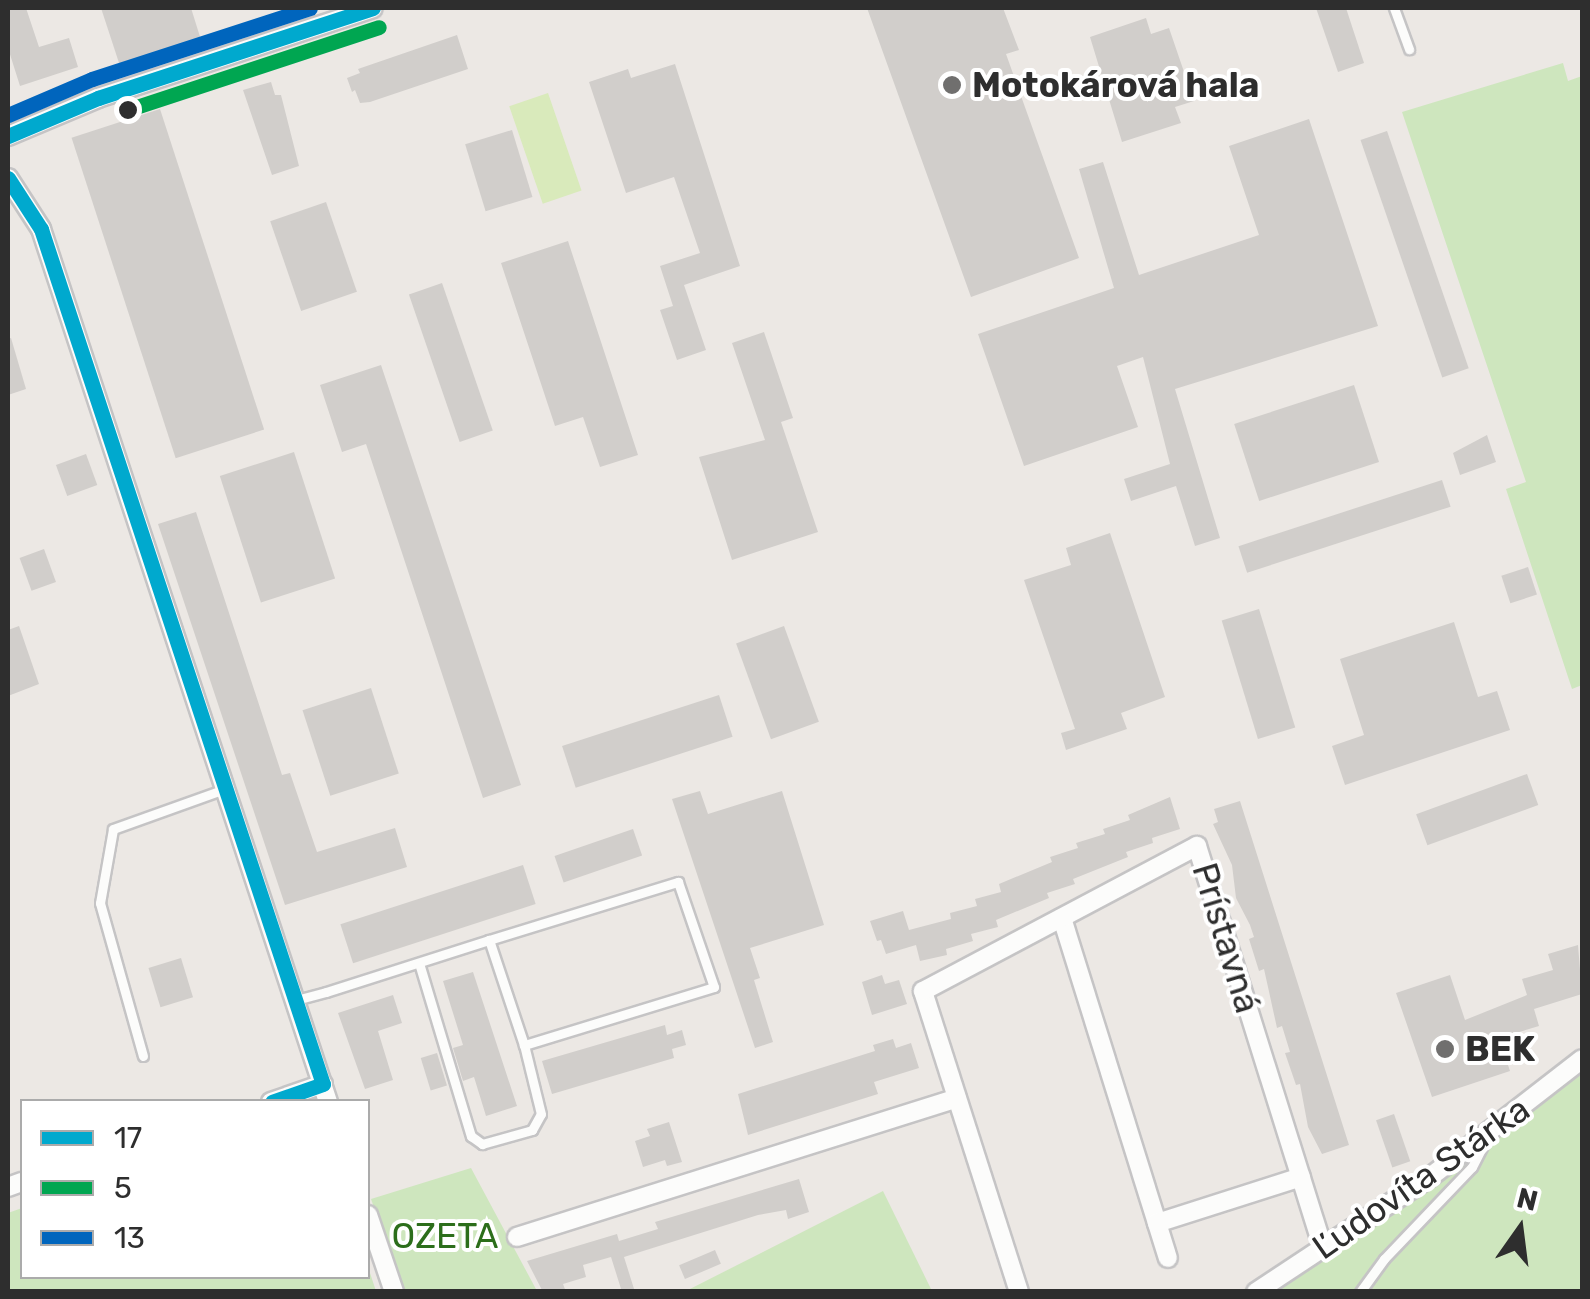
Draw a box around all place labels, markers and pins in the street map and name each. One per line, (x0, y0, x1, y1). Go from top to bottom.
place label: Motokárová hala (972, 64, 1259, 106)
marker: Motokárová hala (941, 74, 963, 96)
unlabelled marker (118, 100, 138, 120)
place label: BEK (1465, 1028, 1535, 1070)
marker: BEK (1434, 1038, 1456, 1060)

